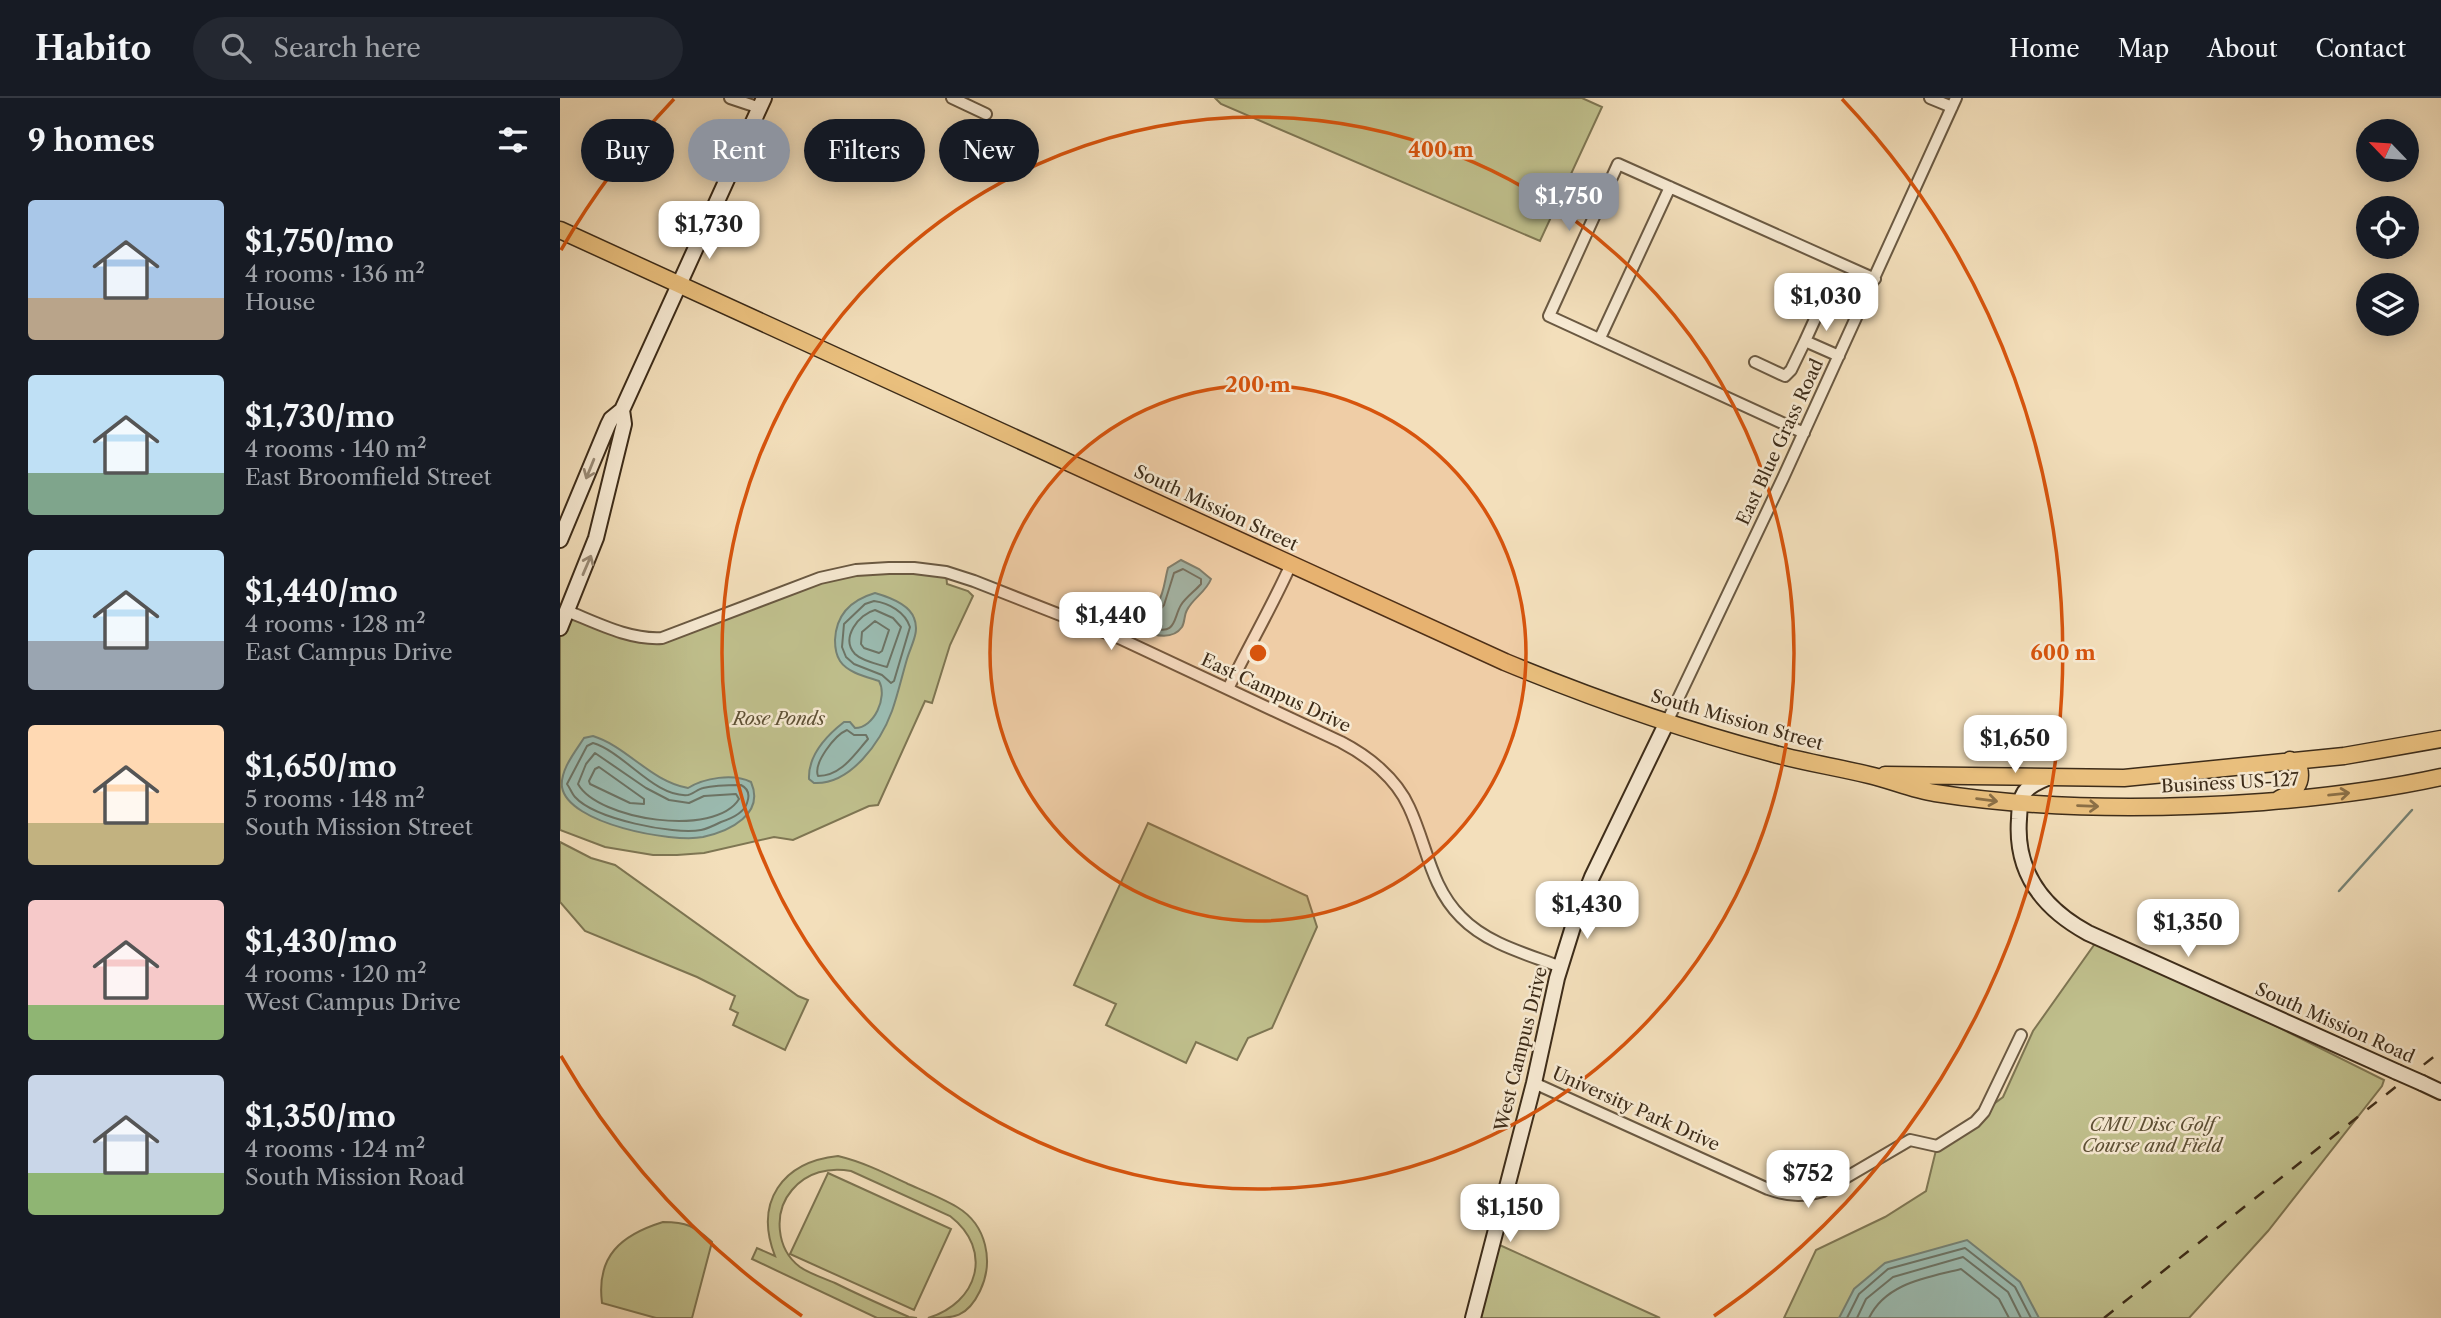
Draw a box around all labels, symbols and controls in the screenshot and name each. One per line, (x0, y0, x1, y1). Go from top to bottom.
search box (193, 17, 683, 80)
text: Habito (35, 28, 151, 69)
icon: search (217, 29, 255, 67)
text: Search here (273, 32, 421, 64)
text: Home (2009, 34, 2080, 63)
text: Map (2118, 34, 2169, 63)
text: About (2207, 34, 2278, 63)
text: Contact (2316, 34, 2406, 63)
chip: Buy (581, 119, 674, 182)
chip: Rent (688, 119, 790, 182)
chip: Filters (804, 119, 925, 182)
chip: New (939, 119, 1039, 182)
north arrow (2356, 119, 2418, 182)
map controls (2356, 119, 2419, 336)
icon: filters (494, 121, 532, 159)
text: 9 homes (28, 122, 155, 159)
text: 400 m (1408, 137, 1474, 162)
pin: $1,750 (1512, 174, 1626, 233)
text: $1,750 (1535, 182, 1603, 210)
button: locate (2356, 196, 2419, 259)
pin: $1,730 (652, 202, 766, 261)
text: $1,730 (675, 210, 743, 238)
text: $1,750/mo (245, 223, 394, 260)
icon: home (84, 228, 168, 312)
text: 4 rooms · 136 m² (245, 260, 425, 288)
button: layers (2356, 273, 2419, 336)
pin: $1,030 (1769, 274, 1883, 333)
text: $1,030 (1790, 282, 1862, 310)
text: House (245, 288, 315, 316)
street label: East Blue Grass Road (1732, 355, 1828, 529)
text: 200 m (1225, 372, 1291, 397)
text: $1,730/mo (245, 398, 395, 435)
icon: home (84, 403, 168, 487)
text: 4 rooms · 140 m² (245, 435, 427, 463)
one-way arrow (582, 457, 595, 479)
street label: South Mission Street (1131, 460, 1302, 556)
text: East Broomfield Street (245, 463, 492, 491)
one-way arrow (581, 554, 594, 576)
text: $1,440/mo (245, 573, 398, 610)
icon: home (84, 578, 168, 662)
pin: $1,440 (1054, 592, 1168, 652)
text: $1,440 (1075, 601, 1147, 629)
text: 4 rooms · 128 m² (245, 610, 426, 638)
text: East Campus Drive (245, 638, 453, 666)
text: 600 m (2030, 640, 2096, 665)
centre of rings (1246, 641, 1270, 665)
street label: East Campus Drive (1198, 649, 1354, 737)
street label: South Mission Street (1648, 685, 1826, 755)
park label: Rose Ponds (731, 708, 825, 730)
pin: $1,650 (1958, 716, 2072, 775)
text: $1,650 (1980, 724, 2050, 752)
text: $1,650/mo (245, 748, 397, 785)
icon: home (84, 753, 168, 837)
street label: Business US-127 (2160, 768, 2300, 798)
text: 5 rooms · 148 m² (245, 785, 425, 813)
one-way arrow (2327, 788, 2350, 801)
one-way arrow (1975, 794, 1997, 807)
one-way arrow (2076, 800, 2099, 813)
text: South Mission Street (245, 813, 473, 841)
pin: $1,430 (1530, 882, 1644, 941)
text: $1,430 (1552, 890, 1622, 918)
pin: $1,350 (2131, 900, 2245, 959)
text: $1,350 (2153, 908, 2223, 936)
text: $1,430/mo (245, 923, 397, 960)
icon: home (84, 928, 168, 1012)
text: 4 rooms · 120 m² (245, 960, 427, 988)
street label: West Campus Drive (1490, 964, 1552, 1135)
street label: South Mission Road (2252, 978, 2418, 1068)
text: West Campus Drive (245, 988, 461, 1016)
street label: University Park Drive (1549, 1062, 1723, 1156)
text: $1,350/mo (245, 1098, 396, 1135)
icon: home (84, 1103, 168, 1187)
park label: CMU Disc Golf Course and Field (2082, 1114, 2224, 1157)
text: 4 rooms · 124 m² (245, 1135, 425, 1163)
pin: $752 (1767, 1150, 1849, 1210)
text: $752 (1783, 1159, 1833, 1187)
text: South Mission Road (245, 1163, 464, 1191)
pin: $1,150 (1453, 1184, 1567, 1244)
text: $1,150 (1476, 1193, 1544, 1221)

